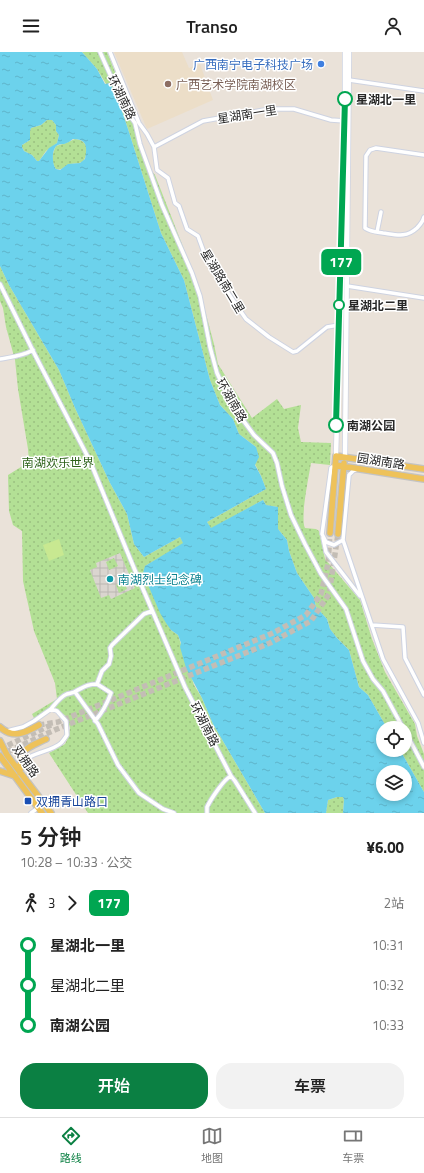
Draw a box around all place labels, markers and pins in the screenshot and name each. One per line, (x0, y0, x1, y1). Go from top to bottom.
place label: 广西南宁电子科技广场 (193, 55, 313, 74)
marker: 广西南宁电子科技广场 (316, 59, 326, 69)
place label: 广西艺术学院南湖校区 (176, 75, 296, 94)
marker: 广西艺术学院南湖校区 (163, 79, 173, 89)
place label: 星湖北一里 (356, 90, 416, 109)
marker: 星湖北一里 (337, 91, 353, 107)
place label: 星湖北二里 (348, 296, 408, 315)
marker: 星湖北二里 (333, 299, 345, 311)
place label: 南湖公园 (347, 416, 395, 435)
marker: 南湖公园 (328, 417, 344, 433)
place label: 南湖烈士纪念碑 (118, 570, 202, 589)
marker: 南湖烈士纪念碑 (105, 574, 115, 584)
place label: 双拥青山路口 (36, 792, 108, 811)
marker: 双拥青山路口 (23, 796, 33, 806)

